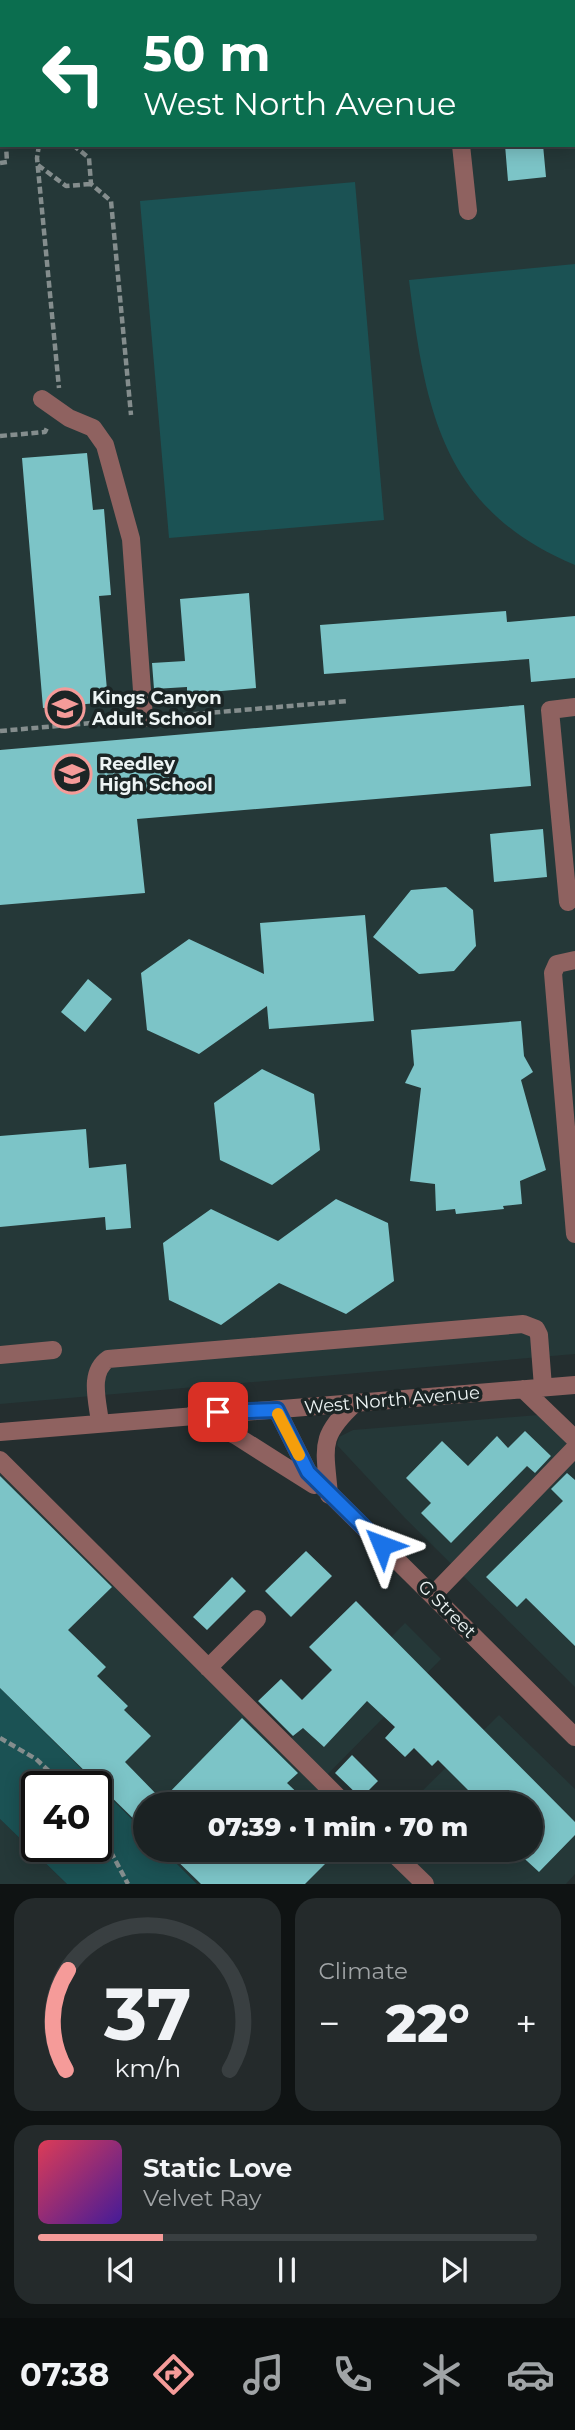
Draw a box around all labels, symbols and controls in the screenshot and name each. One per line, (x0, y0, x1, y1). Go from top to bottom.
text: 50 m (143, 24, 271, 83)
icon: left (28, 28, 119, 119)
text: West North Avenue (143, 84, 456, 123)
school or university icon: Kings Canyon Adult School (44, 687, 86, 729)
place label: Kings Canyon Adult School (91, 687, 222, 730)
school or university icon: Reedley High School (51, 753, 93, 795)
place label: Reedley High School (99, 753, 213, 796)
street label: West North Avenue (303, 1381, 481, 1419)
pin (188, 1382, 248, 1442)
icon: arrive (199, 1393, 237, 1431)
position arrow (345, 1508, 419, 1582)
street label: G Street (413, 1575, 481, 1643)
speed limit sign: 40 (21, 1771, 112, 1862)
text: 07:39 · 1 min · 70 m (208, 1811, 468, 1843)
text: Climate (319, 1957, 408, 1985)
text: 37 (102, 1971, 191, 2059)
text: 22° (386, 1992, 470, 2055)
text: − (319, 2000, 340, 2047)
text: + (515, 2000, 537, 2047)
text: km/h (114, 2053, 181, 2083)
text: Static Love (143, 2152, 292, 2184)
text: Velvet Ray (143, 2184, 261, 2212)
icon: previous (102, 2251, 140, 2289)
icon: pause (268, 2251, 306, 2289)
icon: next (435, 2251, 473, 2289)
icon: directions (149, 2350, 198, 2399)
icon: music (239, 2350, 288, 2399)
icon: phone (328, 2350, 377, 2399)
icon: climate (417, 2350, 466, 2399)
icon: car (506, 2350, 555, 2399)
text: 07:38 (20, 2355, 109, 2394)

